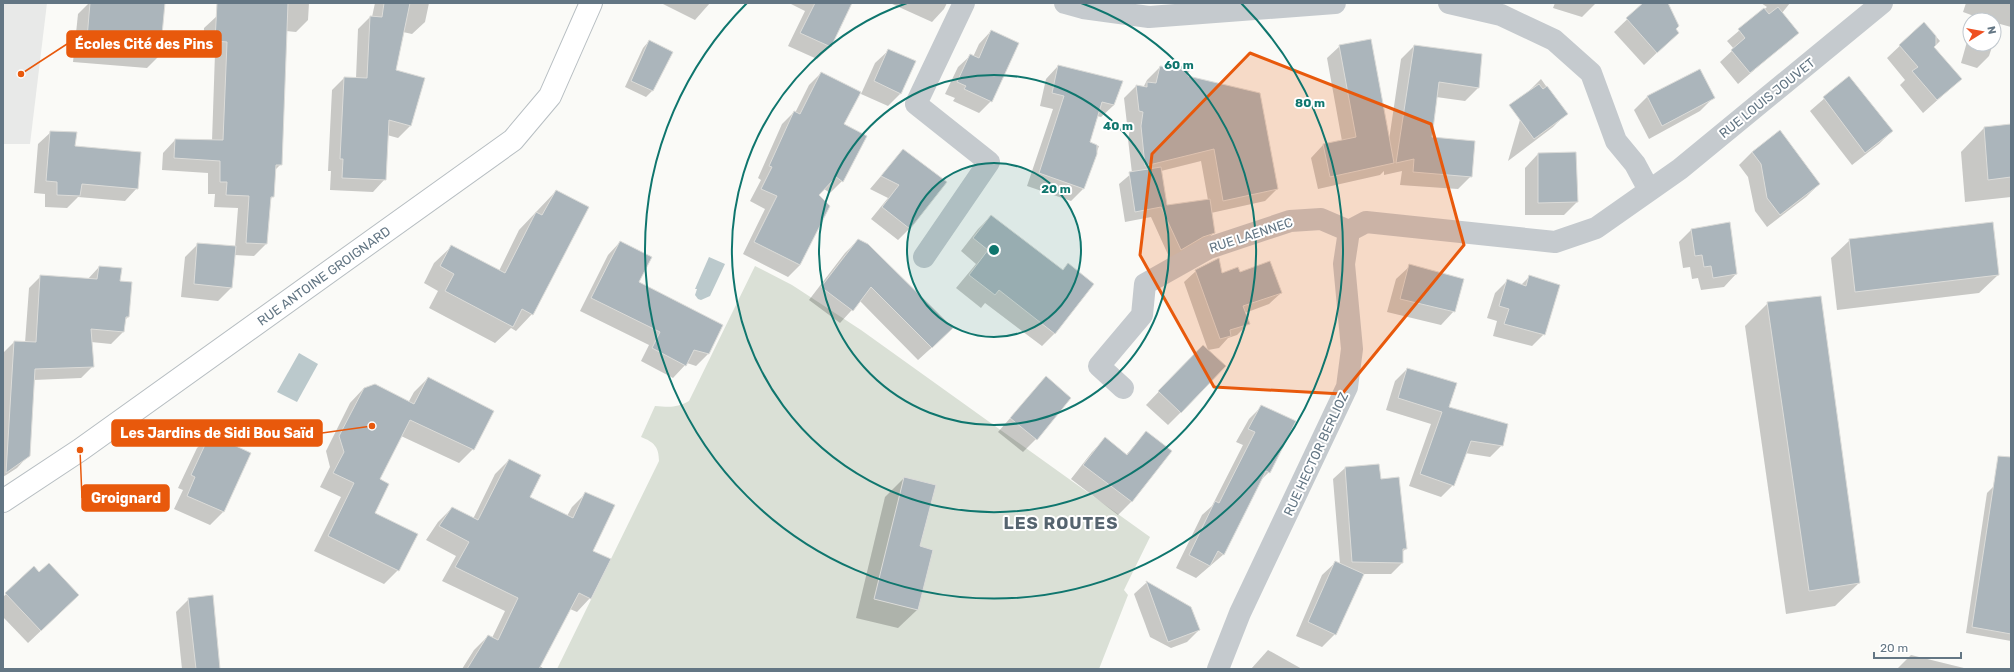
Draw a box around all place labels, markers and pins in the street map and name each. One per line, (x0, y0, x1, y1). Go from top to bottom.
callout: Écoles Cité des Pins (67, 31, 221, 57)
centre of rings (987, 243, 1001, 257)
callout: Les Jardins de Sidi Bou Saïd (112, 420, 322, 446)
callout: Groignard (82, 485, 169, 511)

